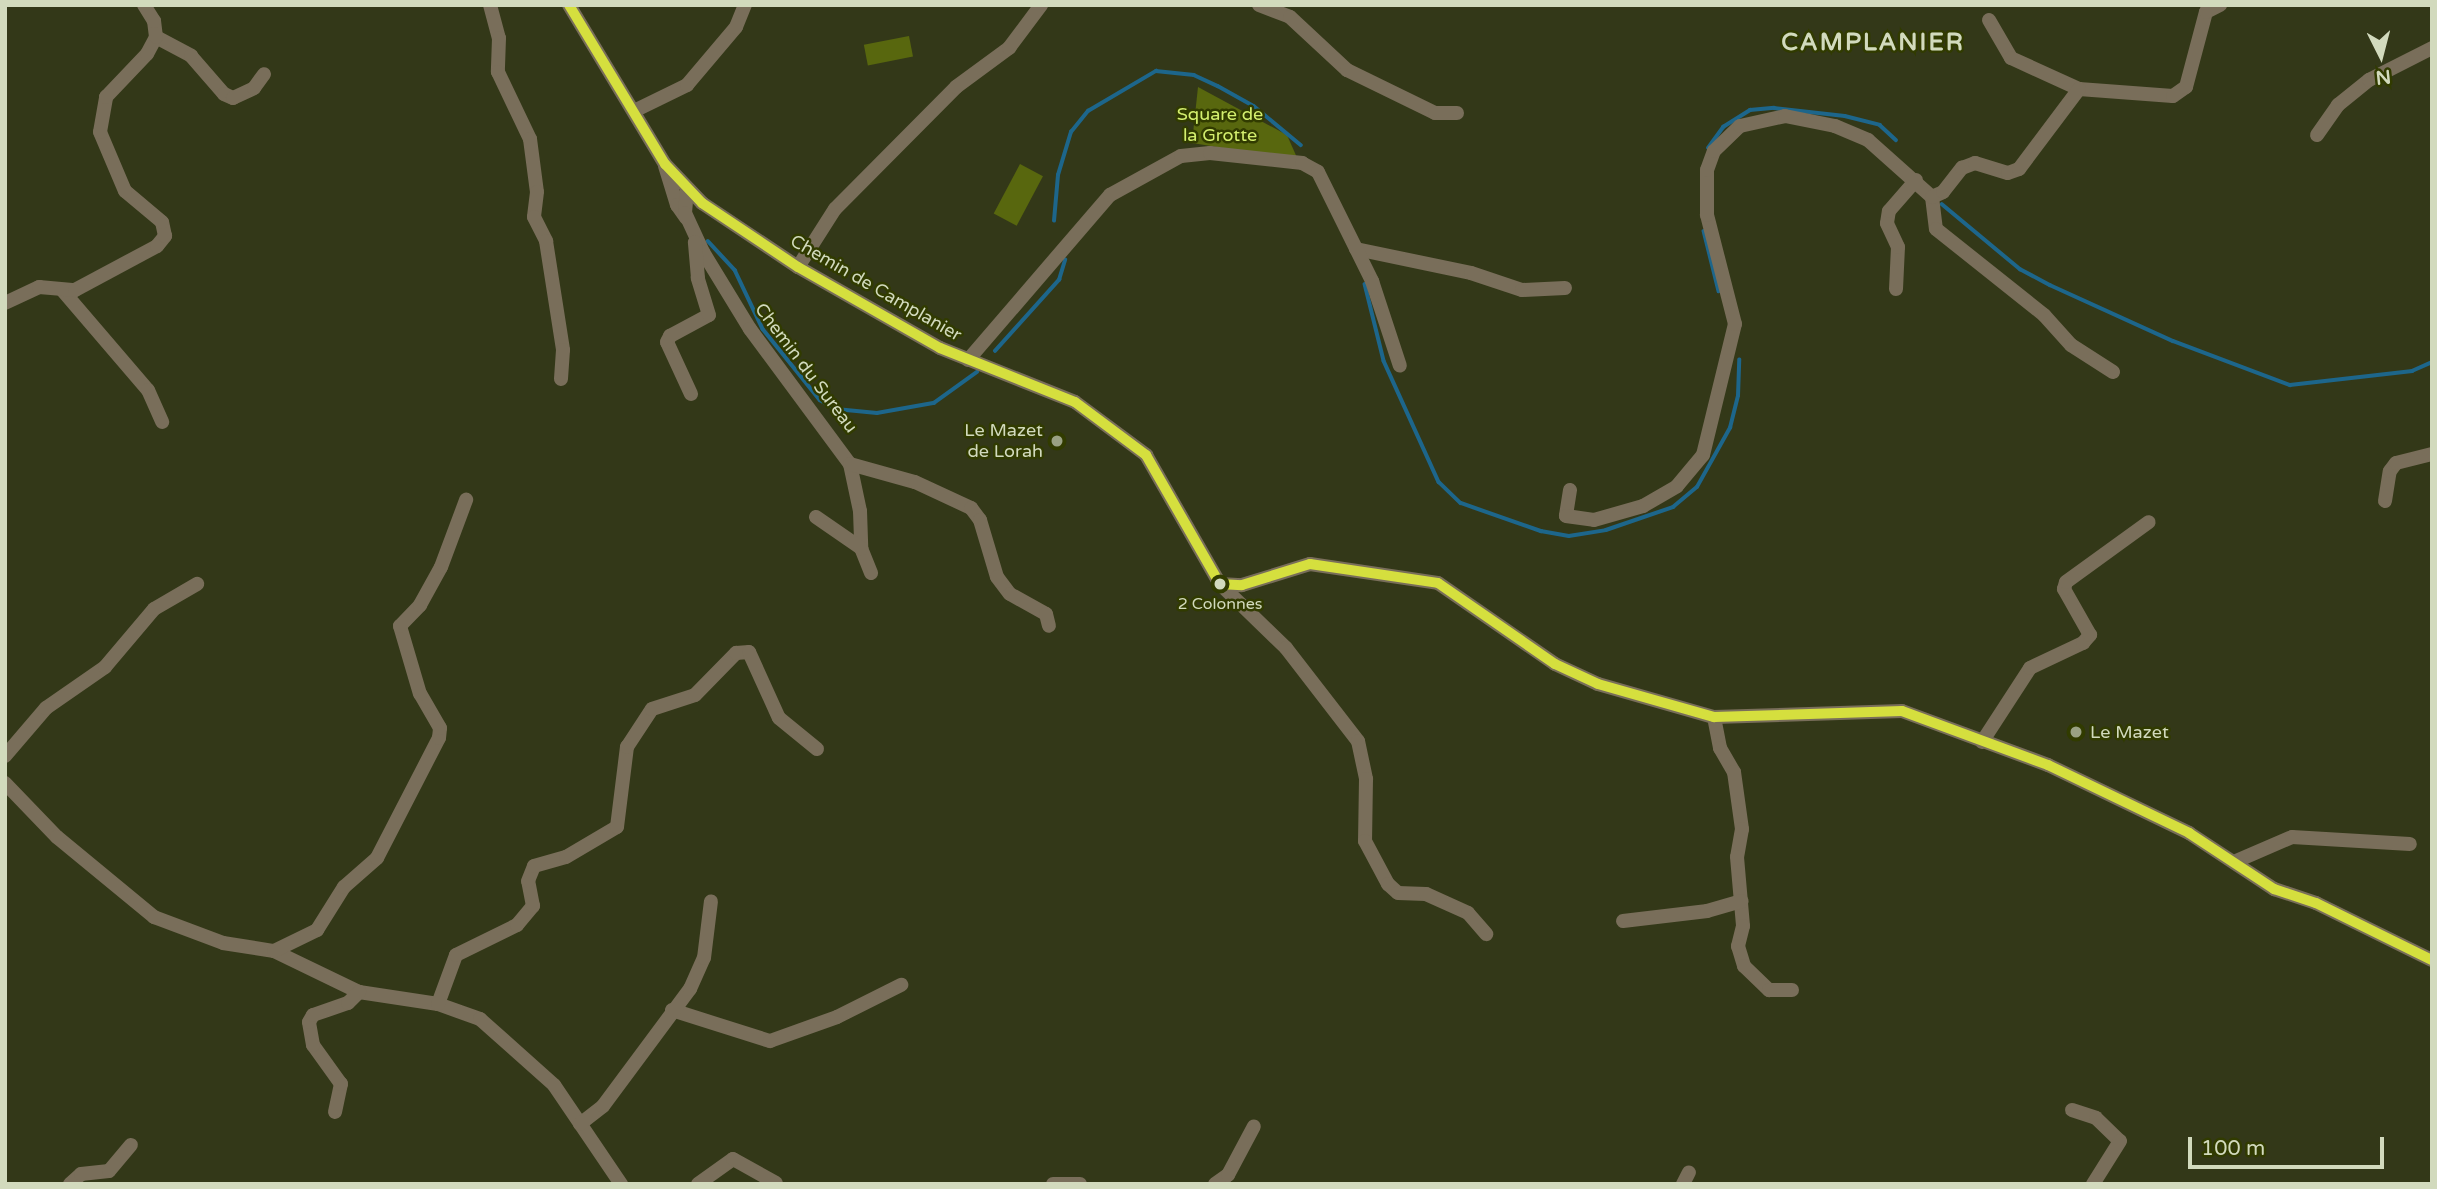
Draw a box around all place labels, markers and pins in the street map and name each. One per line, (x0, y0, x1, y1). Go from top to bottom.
place label: Le Mazet de Lorah (964, 420, 1043, 462)
marker: Le Mazet de Lorah (1049, 433, 1065, 449)
marker: 2 Colonnes (1213, 577, 1227, 591)
place label: 2 Colonnes (1178, 594, 1262, 614)
place label: Le Mazet (2090, 721, 2169, 743)
marker: Le Mazet (2068, 724, 2084, 740)

